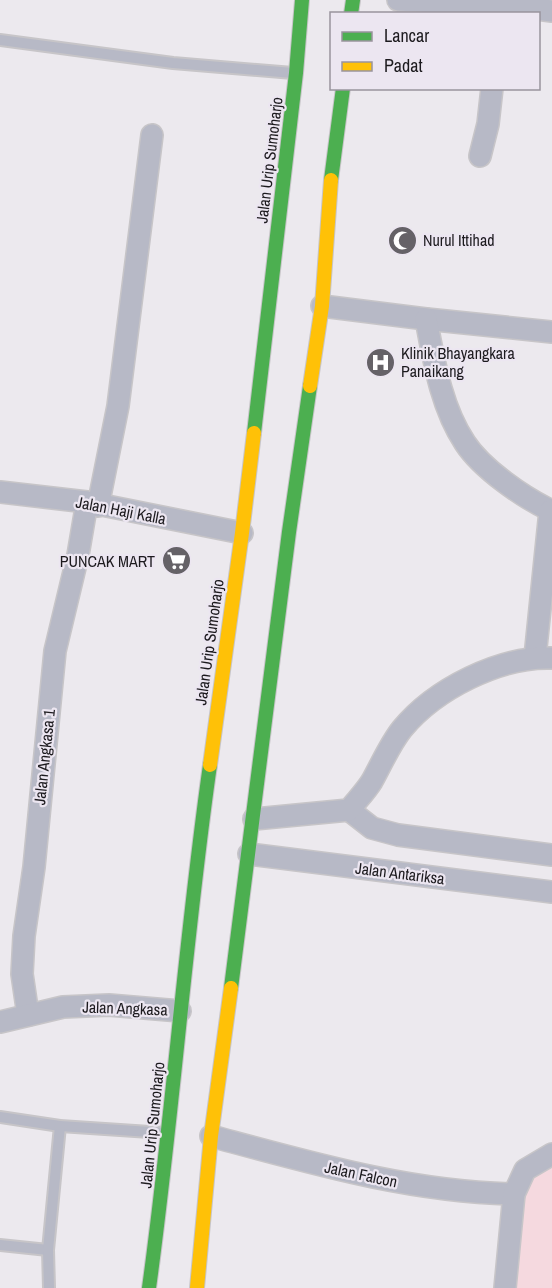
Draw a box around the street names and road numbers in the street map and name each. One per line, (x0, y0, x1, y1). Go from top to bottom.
street label: Jalan Urip Sumoharjo (250, 96, 288, 224)
street label: Jalan Haji Kalla (74, 491, 169, 530)
street label: Jalan Urip Sumoharjo (189, 578, 229, 706)
street label: Jalan Angkasa 1 (28, 707, 60, 806)
street label: Jalan Antariksa (354, 857, 447, 889)
street label: Jalan Angkasa (82, 996, 169, 1021)
street label: Jalan Urip Sumoharjo (134, 1061, 170, 1189)
street label: Jalan Falcon (323, 1156, 399, 1192)

